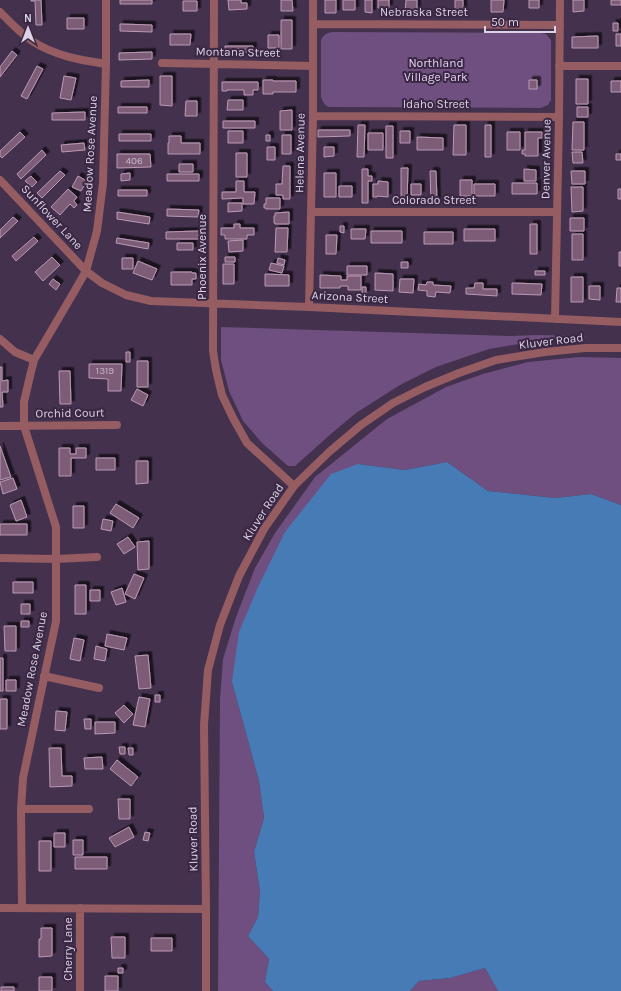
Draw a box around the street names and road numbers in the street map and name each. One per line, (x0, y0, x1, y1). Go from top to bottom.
street label: Nebraska Street (380, 5, 468, 19)
street label: Montana Street (196, 44, 281, 60)
street label: Meadow Rose Avenue (80, 95, 100, 213)
street label: Idaho Street (403, 97, 470, 111)
street label: Helena Avenue (292, 113, 308, 193)
street label: Denver Avenue (538, 119, 554, 199)
street label: Sunflower Lane (18, 182, 86, 252)
street label: Colorado Street (392, 193, 477, 207)
street label: Phoenix Avenue (195, 214, 209, 300)
street label: Arizona Street (311, 288, 389, 306)
street label: Kluver Road (518, 330, 584, 352)
street label: Orchid Court (35, 405, 105, 421)
street label: Kluver Road (239, 481, 287, 543)
street label: Meadow Rose Avenue (14, 610, 50, 728)
street label: Kluver Road (185, 806, 201, 872)
street label: Cherry Lane (61, 917, 75, 981)

